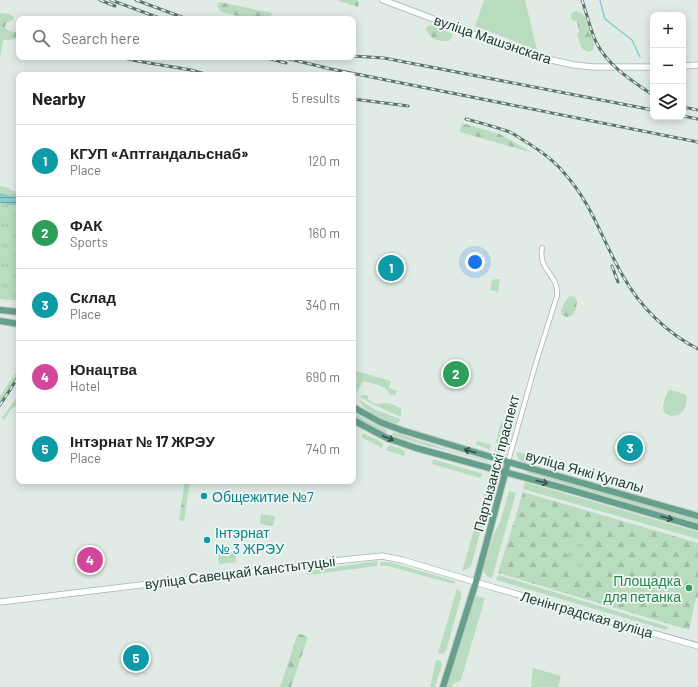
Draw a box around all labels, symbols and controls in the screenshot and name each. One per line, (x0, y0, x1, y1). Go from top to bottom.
street label: вуліца Машэнскага (432, 11, 554, 67)
map controls (650, 12, 686, 120)
button: + (650, 12, 686, 48)
search box (16, 16, 356, 60)
icon: search (30, 27, 52, 49)
text: Search here (62, 29, 140, 47)
button: − (650, 48, 686, 84)
button: layers (650, 84, 686, 120)
text: Nearby (32, 88, 86, 108)
text: 5 results (292, 90, 340, 106)
text: КГУП «Аптгандальснаб» (70, 144, 249, 162)
text: 1 (43, 153, 47, 169)
text: 120 m (308, 153, 340, 169)
text: Place (70, 162, 101, 178)
text: ФАК (70, 216, 102, 234)
text: 2 (41, 225, 49, 241)
text: 160 m (308, 225, 340, 241)
text: Sports (70, 234, 108, 250)
your location (465, 252, 485, 272)
pin: 1 (378, 253, 404, 283)
text: Склад (70, 288, 116, 306)
text: 3 (41, 297, 49, 313)
text: 340 m (305, 297, 340, 313)
text: Place (70, 306, 101, 322)
pin: 2 (443, 359, 469, 389)
text: Юнацтва (70, 360, 137, 378)
text: 4 (41, 369, 49, 385)
text: 690 m (306, 369, 340, 385)
text: Hotel (70, 378, 100, 394)
street label: Партызанскі праспект (470, 392, 523, 533)
text: Інтэрнат № 17 ЖРЭУ (70, 432, 215, 450)
pin: 3 (617, 433, 643, 463)
one-way arrow (381, 435, 393, 442)
text: 5 (41, 441, 49, 457)
text: 740 m (306, 441, 340, 457)
street label: вуліца Янкі Купалы (524, 446, 646, 496)
one-way arrow (464, 447, 477, 454)
text: Place (70, 450, 101, 466)
one-way arrow (536, 479, 549, 486)
place label: Общежитие №7 (212, 488, 314, 505)
marker: Общежитие №7 (199, 491, 209, 501)
one-way arrow (661, 515, 674, 522)
place label: Інтэрнат № 3 ЖРЭУ (215, 524, 284, 557)
marker: Інтэрнат № 3 ЖРЭУ (202, 535, 212, 545)
pin: 4 (77, 545, 103, 575)
street label: вуліца Савецкай Канстытуцыі (144, 552, 336, 592)
place label: Площадка для петанка (603, 572, 681, 605)
marker: Площадка для петанка (684, 583, 694, 593)
street label: Ленінградская вуліца (519, 587, 655, 641)
pin: 5 (123, 643, 149, 673)

